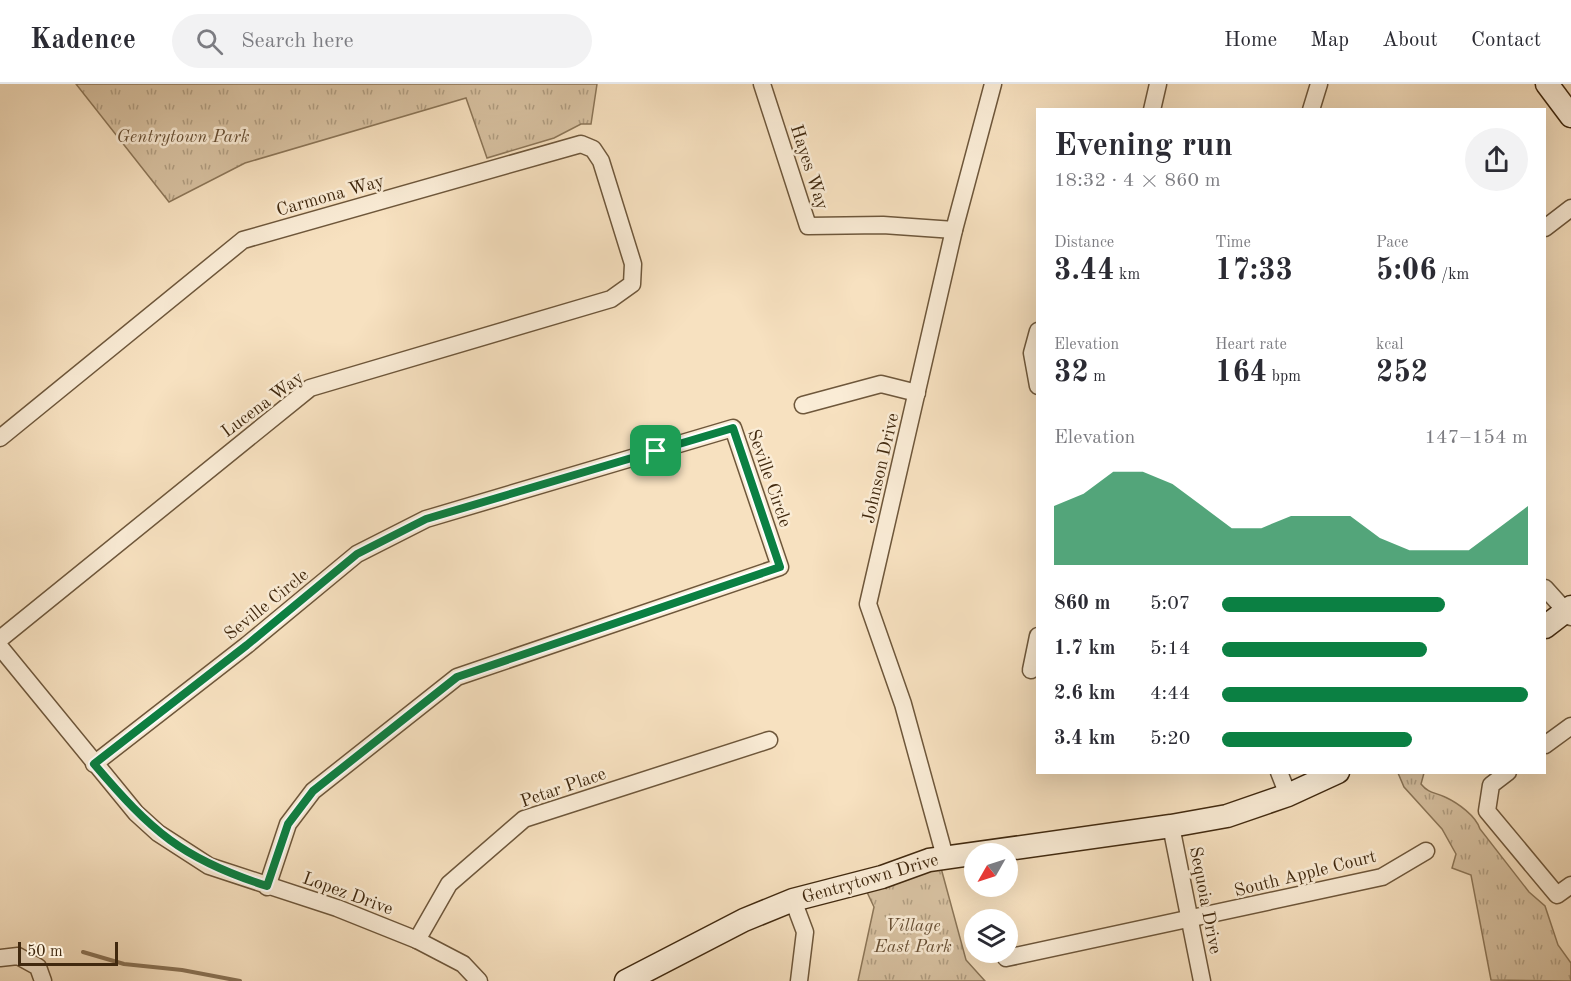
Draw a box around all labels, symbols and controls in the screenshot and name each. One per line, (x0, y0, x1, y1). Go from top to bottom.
search box (172, 14, 592, 68)
icon: search (193, 25, 226, 58)
text: Kadence (30, 27, 136, 55)
text: Search here (241, 30, 354, 52)
text: Home (1224, 30, 1277, 51)
text: Map (1310, 30, 1349, 51)
text: About (1382, 30, 1438, 51)
text: Contact (1471, 30, 1541, 51)
street label: Hayes Way (787, 122, 831, 213)
park label: Gentrytown Park (116, 128, 250, 146)
button: share (1465, 128, 1528, 191)
text: Evening run (1054, 130, 1233, 163)
text: 18:32 · 4 × 860 m (1054, 171, 1221, 191)
street label: Carmona Way (274, 172, 387, 220)
text: Distance (1054, 235, 1114, 251)
text: Time (1215, 235, 1251, 251)
text: Pace (1376, 235, 1408, 251)
text: 3.44 (1054, 256, 1115, 286)
text: 17:33 (1215, 256, 1293, 286)
text: 5:06 (1376, 256, 1437, 286)
text: km (1115, 267, 1140, 283)
text: /km (1437, 267, 1469, 283)
text: Elevation (1054, 337, 1119, 353)
text: Heart rate (1215, 337, 1287, 353)
text: kcal (1376, 337, 1404, 353)
text: 32 (1054, 358, 1089, 388)
text: 164 (1215, 358, 1267, 388)
text: 252 (1376, 358, 1428, 388)
street label: Lucena Way (218, 368, 307, 441)
text: m (1089, 369, 1106, 385)
text: bpm (1267, 369, 1301, 385)
street label: Johnson Drive (860, 411, 902, 525)
pin (630, 425, 681, 476)
street label: Seville Circle (744, 427, 794, 530)
text: Elevation (1054, 428, 1135, 448)
text: 147–154 m (1425, 428, 1528, 448)
icon: arrive (639, 434, 672, 467)
street label: Seville Circle (221, 566, 312, 644)
text: 860 m (1054, 594, 1110, 614)
text: 5:07 (1150, 594, 1190, 614)
text: 1.7 km (1054, 639, 1116, 659)
text: 5:14 (1150, 639, 1190, 659)
text: 2.6 km (1054, 684, 1116, 704)
text: 4:44 (1150, 684, 1190, 704)
text: 3.4 km (1054, 729, 1116, 749)
text: 5:20 (1150, 729, 1190, 749)
street label: Petar Place (518, 765, 608, 811)
north arrow (964, 843, 1018, 897)
map controls (964, 843, 1018, 963)
street label: Sequoia Drive (1186, 845, 1224, 955)
street label: South Apple Court (1232, 848, 1378, 900)
street label: Gentrytown Drive (800, 851, 941, 907)
street label: Lopez Drive (300, 869, 395, 919)
button: layers (964, 909, 1018, 963)
park label: Village East Park (873, 917, 952, 956)
scale bar (18, 939, 118, 966)
text: 50 m (27, 944, 63, 960)

